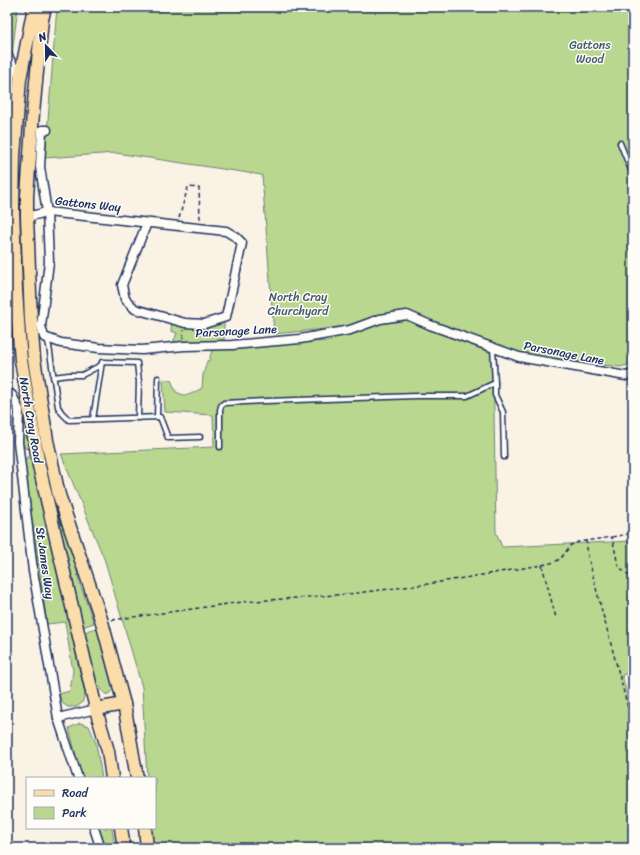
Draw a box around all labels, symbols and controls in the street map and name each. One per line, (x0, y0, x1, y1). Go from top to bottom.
north arrow (26, 26, 66, 66)
text: N (34, 27, 50, 48)
park label: Gattons Wood (569, 34, 611, 70)
street label: Gattons Way (54, 190, 123, 218)
park label: North Cray Churchyard (268, 286, 330, 322)
street label: Parsonage Lane (195, 318, 278, 344)
street label: Parsonage Lane (522, 334, 606, 372)
street label: North Cray Road (13, 375, 50, 466)
street label: St James Way (29, 525, 61, 601)
legend (26, 777, 156, 829)
text: Road (62, 782, 89, 804)
text: Park (62, 802, 87, 824)

